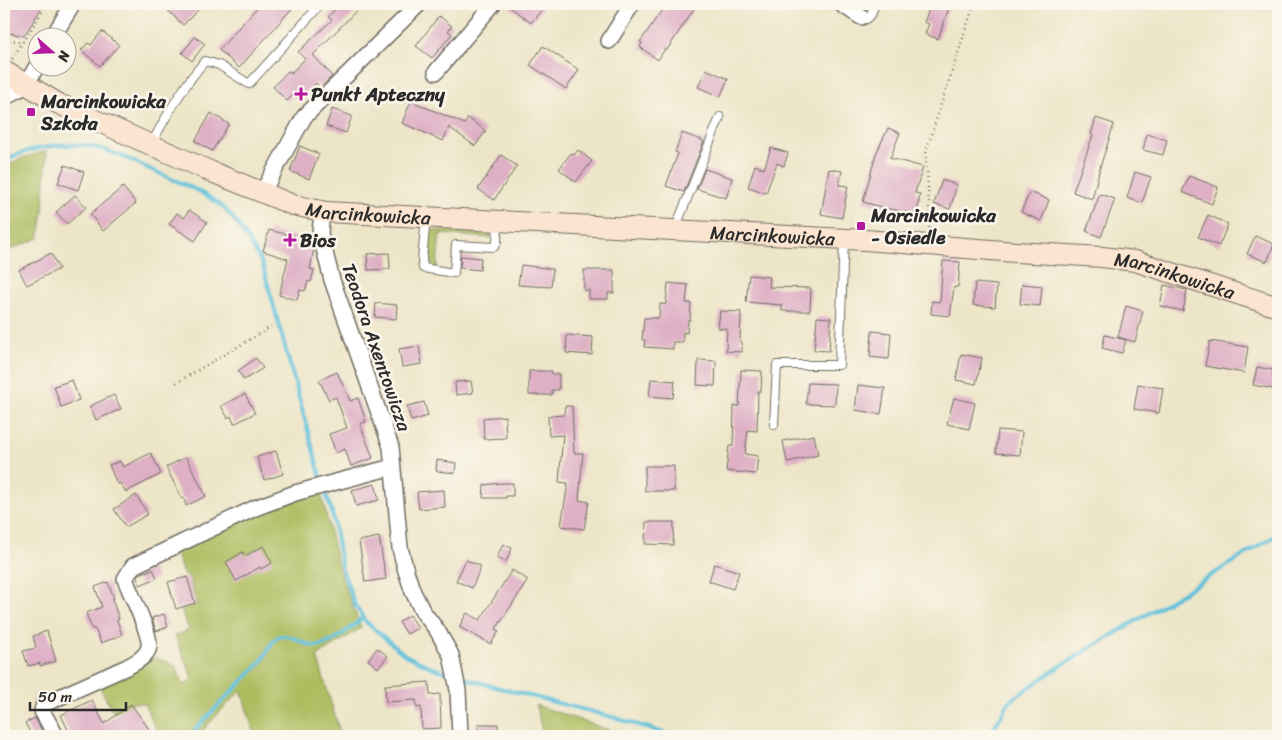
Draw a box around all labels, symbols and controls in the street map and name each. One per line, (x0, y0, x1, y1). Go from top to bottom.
north arrow (28, 28, 78, 78)
text: N (50, 47, 77, 65)
place label: Punkt Apteczny (311, 78, 446, 111)
place label: Marcinkowicka Szkoła (40, 85, 166, 140)
marker: Punkt Apteczny (295, 88, 307, 100)
marker: Marcinkowicka Szkoła (25, 106, 37, 118)
street label: Marcinkowicka (303, 192, 432, 234)
place label: Marcinkowicka - Osiedle (870, 199, 996, 254)
street label: Marcinkowicka (709, 216, 836, 255)
marker: Marcinkowicka - Osiedle (855, 220, 867, 232)
place label: Bios (300, 224, 337, 257)
marker: Bios (284, 234, 296, 246)
street label: Marcinkowicka (1112, 243, 1239, 309)
street label: Teodora Axentowicza (332, 258, 421, 436)
scale bar (30, 680, 126, 712)
text: 50 m (38, 684, 73, 710)

